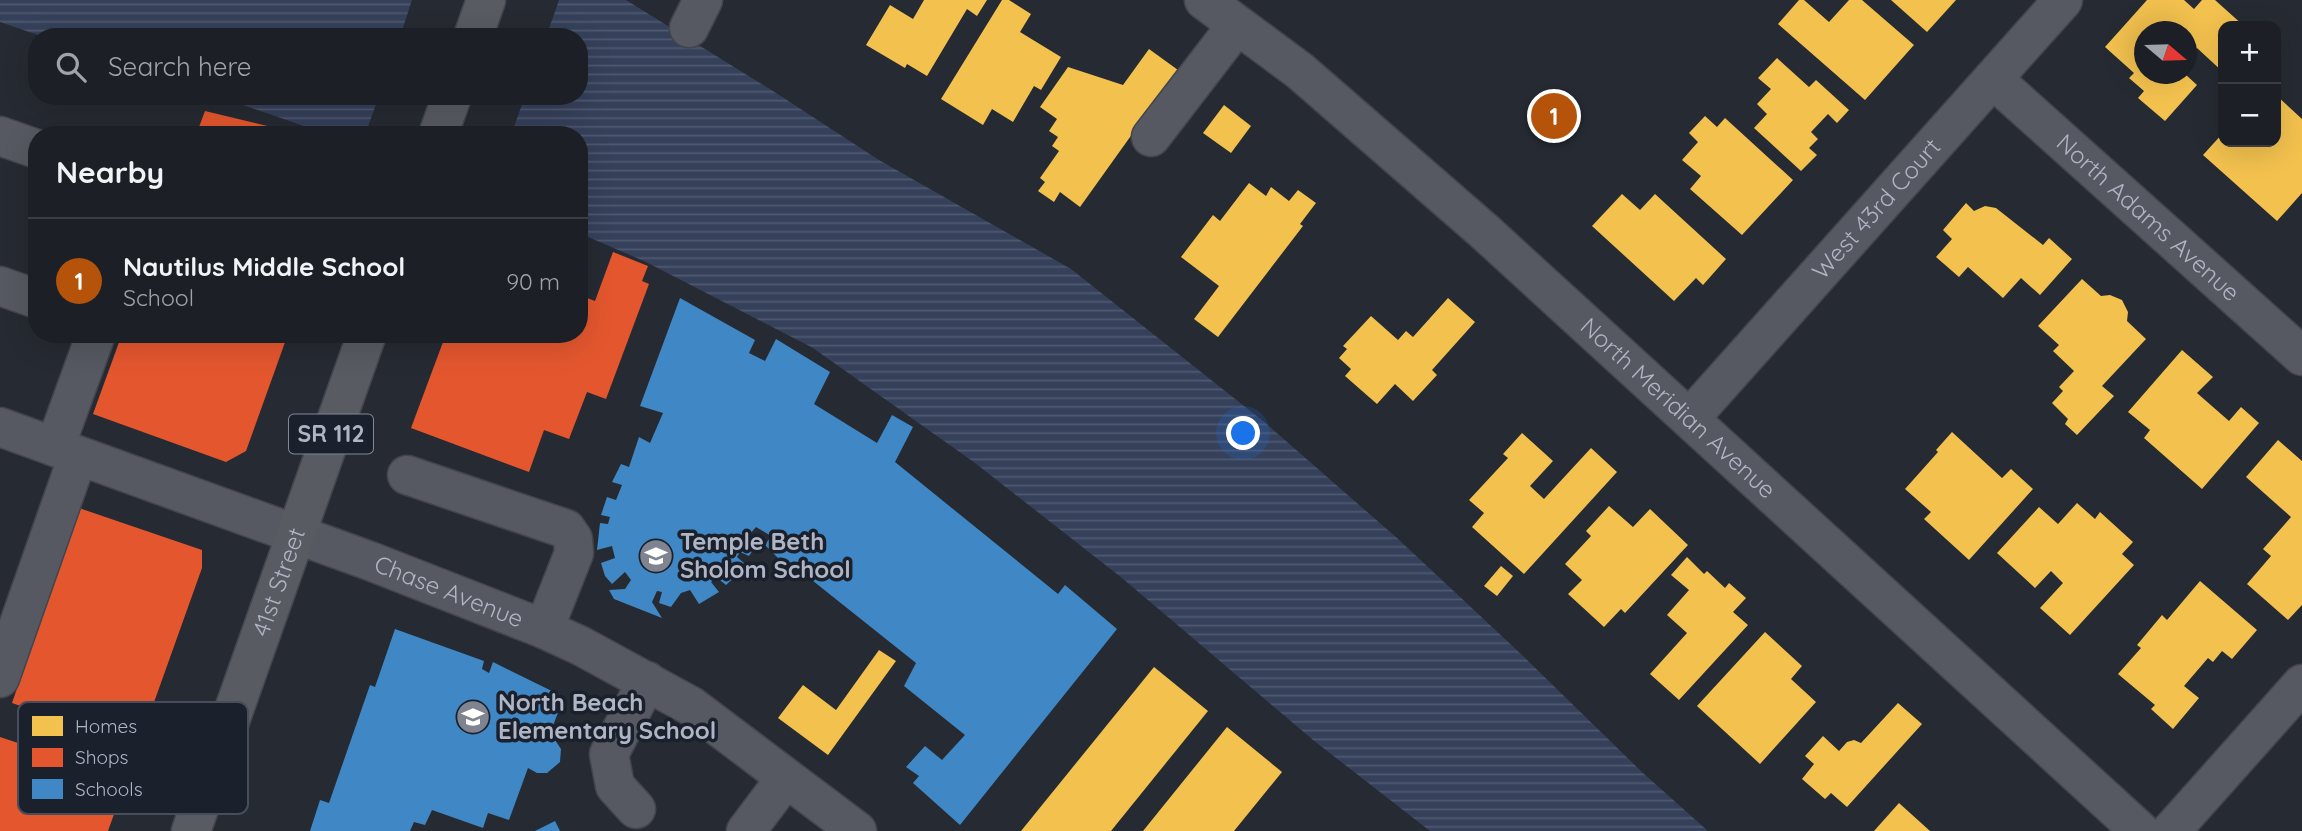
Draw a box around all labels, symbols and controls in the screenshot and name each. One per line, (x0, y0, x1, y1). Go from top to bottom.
north arrow (2134, 21, 2197, 84)
map controls (2218, 21, 2281, 147)
button: + (2218, 21, 2281, 84)
search box (28, 28, 588, 105)
icon: search (52, 48, 90, 86)
text: Search here (108, 50, 252, 83)
button: − (2218, 84, 2281, 147)
pin: 1 (1531, 90, 1577, 142)
street label: North Adams Avenue (2051, 127, 2246, 307)
street label: West 43rd Court (1805, 132, 1946, 285)
text: Nearby (56, 153, 164, 191)
text: Nautilus Middle School (123, 250, 405, 283)
text: 1 (75, 267, 83, 296)
text: 90 m (506, 267, 560, 296)
text: School (123, 283, 194, 312)
street label: North Meridian Avenue (1575, 311, 1782, 504)
road number: SR 112 (289, 414, 373, 454)
your location (1226, 416, 1260, 450)
street label: 41st Street (245, 524, 311, 640)
place label: Temple Beth Sholom School (680, 526, 851, 584)
school or university icon: Temple Beth Sholom School (637, 537, 675, 575)
street label: Chase Avenue (370, 548, 528, 633)
place label: North Beach Elementary School (498, 687, 716, 745)
school or university icon: North Beach Elementary School (454, 698, 492, 736)
legend (18, 702, 248, 814)
text: Homes (75, 714, 137, 738)
text: Shops (75, 745, 128, 769)
text: Schools (75, 777, 143, 801)

